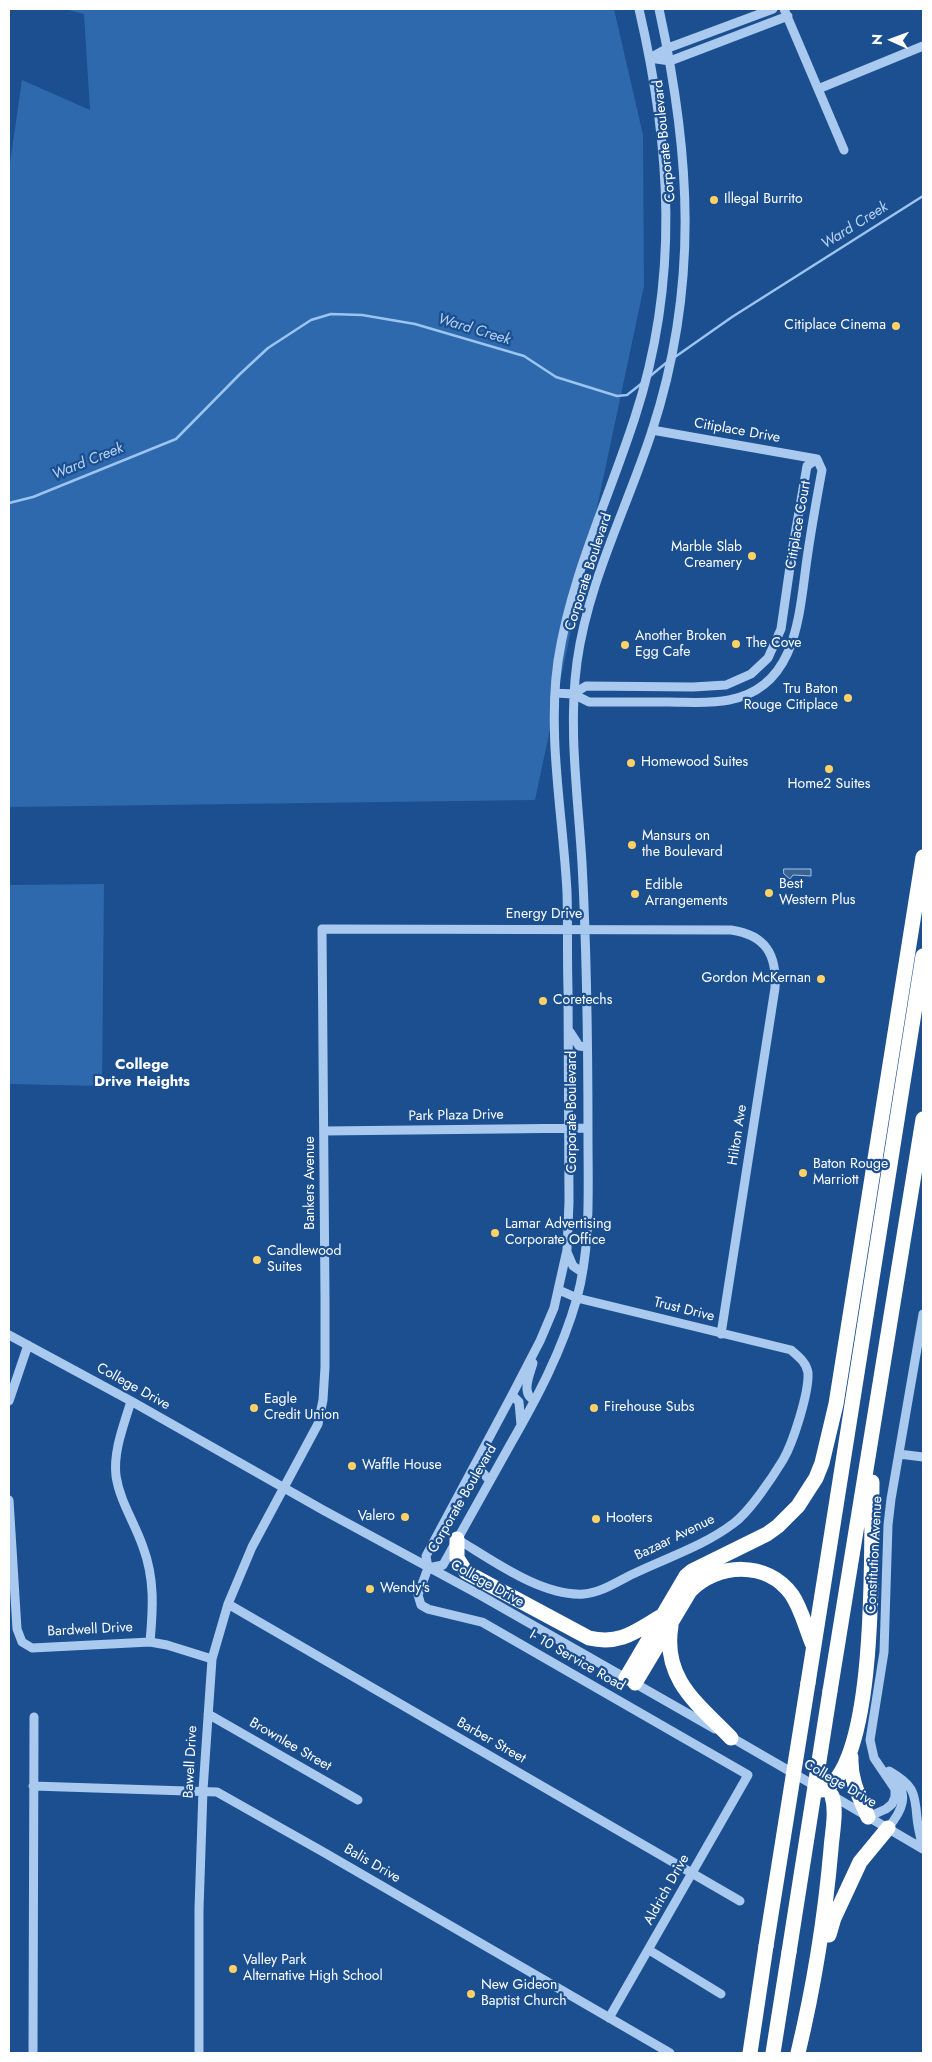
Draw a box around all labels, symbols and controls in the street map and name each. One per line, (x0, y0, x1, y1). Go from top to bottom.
north arrow (867, 15, 917, 65)
text: N (867, 34, 887, 45)
street label: Corporate Boulevard (650, 79, 680, 203)
place label: Illegal Burrito (724, 192, 803, 208)
marker: Illegal Burrito (708, 194, 720, 206)
water label: Ward Creek (818, 198, 892, 254)
water label: Ward Creek (435, 310, 513, 350)
place label: Citiplace Cinema (784, 318, 886, 334)
marker: Citiplace Cinema (890, 320, 902, 332)
street label: Citiplace Drive (693, 415, 781, 447)
water label: Ward Creek (50, 440, 126, 484)
street label: Citiplace Court (783, 480, 815, 570)
street label: Corporate Boulevard (562, 511, 616, 633)
place label: Marble Slab Creamery (671, 540, 742, 572)
marker: Marble Slab Creamery (746, 550, 758, 562)
place label: Another Broken Egg Cafe (635, 629, 727, 662)
place label: The Cove (746, 636, 801, 652)
marker: The Cove (730, 638, 742, 650)
marker: Another Broken Egg Cafe (619, 639, 631, 651)
place label: Tru Baton Rouge Citiplace (744, 682, 838, 714)
marker: Tru Baton Rouge Citiplace (842, 692, 854, 704)
place label: Homewood Suites (641, 755, 748, 771)
marker: Homewood Suites (625, 757, 637, 769)
marker: Home2 Suites (823, 763, 835, 775)
place label: Home2 Suites (788, 777, 870, 793)
place label: Mansurs on the Boulevard (642, 829, 723, 862)
marker: Mansurs on the Boulevard (626, 839, 638, 851)
place label: Best Western Plus (779, 877, 855, 910)
place label: Edible Arrangements (645, 878, 728, 910)
marker: Best Western Plus (763, 887, 775, 899)
marker: Edible Arrangements (629, 888, 641, 900)
street label: Energy Drive (506, 907, 582, 923)
place label: Gordon McKernan (702, 971, 811, 987)
marker: Gordon McKernan (815, 973, 827, 985)
place label: Coretechs (553, 993, 612, 1009)
marker: Coretechs (537, 995, 549, 1007)
street label: Corporate Boulevard (565, 1051, 581, 1173)
district label: College Drive Heights (94, 1056, 190, 1091)
street label: Hilton Ave (725, 1104, 751, 1166)
street label: Park Plaza Drive (408, 1107, 504, 1125)
street label: Bankers Avenue (303, 1136, 319, 1230)
place label: Baton Rouge Marriott (813, 1157, 888, 1190)
marker: Baton Rouge Marriott (797, 1167, 809, 1179)
place label: Lamar Advertising Corporate Office (505, 1217, 611, 1250)
marker: Lamar Advertising Corporate Office (489, 1227, 501, 1239)
place label: Candlewood Suites (267, 1244, 341, 1276)
marker: Candlewood Suites (251, 1254, 263, 1266)
street label: Trust Drive (652, 1294, 716, 1326)
street label: College Drive (93, 1360, 173, 1414)
place label: Eagle Credit Union (264, 1392, 339, 1424)
place label: Firehouse Subs (604, 1400, 694, 1416)
marker: Eagle Credit Union (248, 1402, 260, 1414)
marker: Firehouse Subs (588, 1402, 600, 1414)
street label: Corporate Boulevard (425, 1442, 501, 1556)
place label: Waffle House (362, 1458, 442, 1474)
marker: Waffle House (346, 1460, 358, 1472)
street label: Constitution Avenue (864, 1496, 886, 1614)
place label: Valero (358, 1509, 395, 1525)
marker: Valero (399, 1511, 411, 1523)
place label: Hooters (606, 1511, 652, 1527)
street label: Bazaar Avenue (632, 1511, 718, 1565)
marker: Hooters (590, 1513, 602, 1525)
street label: College Drive (447, 1557, 527, 1611)
place label: Wendy's (380, 1581, 430, 1597)
marker: Wendy's (364, 1583, 376, 1595)
street label: Bardwell Drive (47, 1619, 133, 1641)
street label: I- 10 Service Road (526, 1627, 628, 1695)
street label: Barber Street (453, 1714, 529, 1768)
street label: Brownlee Street (246, 1715, 334, 1775)
street label: Bawell Drive (181, 1725, 201, 1799)
street label: College Drive (801, 1756, 879, 1812)
street label: Balis Drive (341, 1841, 403, 1887)
street label: Aldrich Drive (641, 1852, 693, 1928)
place label: Valley Park Alternative High School (243, 1953, 383, 1985)
marker: Valley Park Alternative High School (227, 1963, 239, 1975)
place label: New Gideon Baptist Church (481, 1978, 567, 2010)
marker: New Gideon Baptist Church (465, 1988, 477, 2000)

